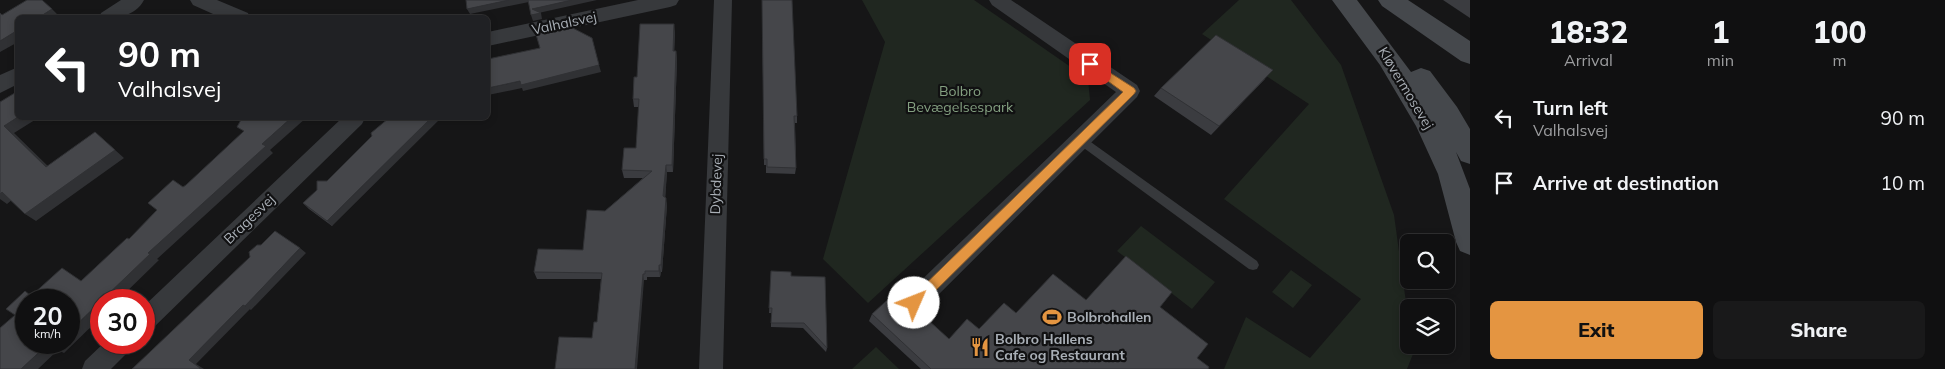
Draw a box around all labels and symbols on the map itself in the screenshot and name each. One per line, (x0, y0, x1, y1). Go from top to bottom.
street label: Valhalsvej (530, 7, 598, 39)
pin (1069, 43, 1111, 85)
street label: Kløvermosevej (1374, 43, 1438, 133)
park label: Bolbro Bevægelsespark (907, 82, 1014, 116)
street label: Dybdevej (706, 153, 726, 215)
street label: Bragesvej (220, 190, 278, 248)
position arrow (887, 276, 939, 328)
speed limit sign: 30 (90, 289, 155, 354)
sports icon: Bolbrohallen (1041, 306, 1063, 328)
place label: Bolbrohallen (1067, 308, 1152, 326)
place label: Bolbro Hallens Cafe og Restaurant (995, 330, 1125, 364)
restaurant icon: Bolbro Hallens Cafe og Restaurant (969, 336, 991, 358)

